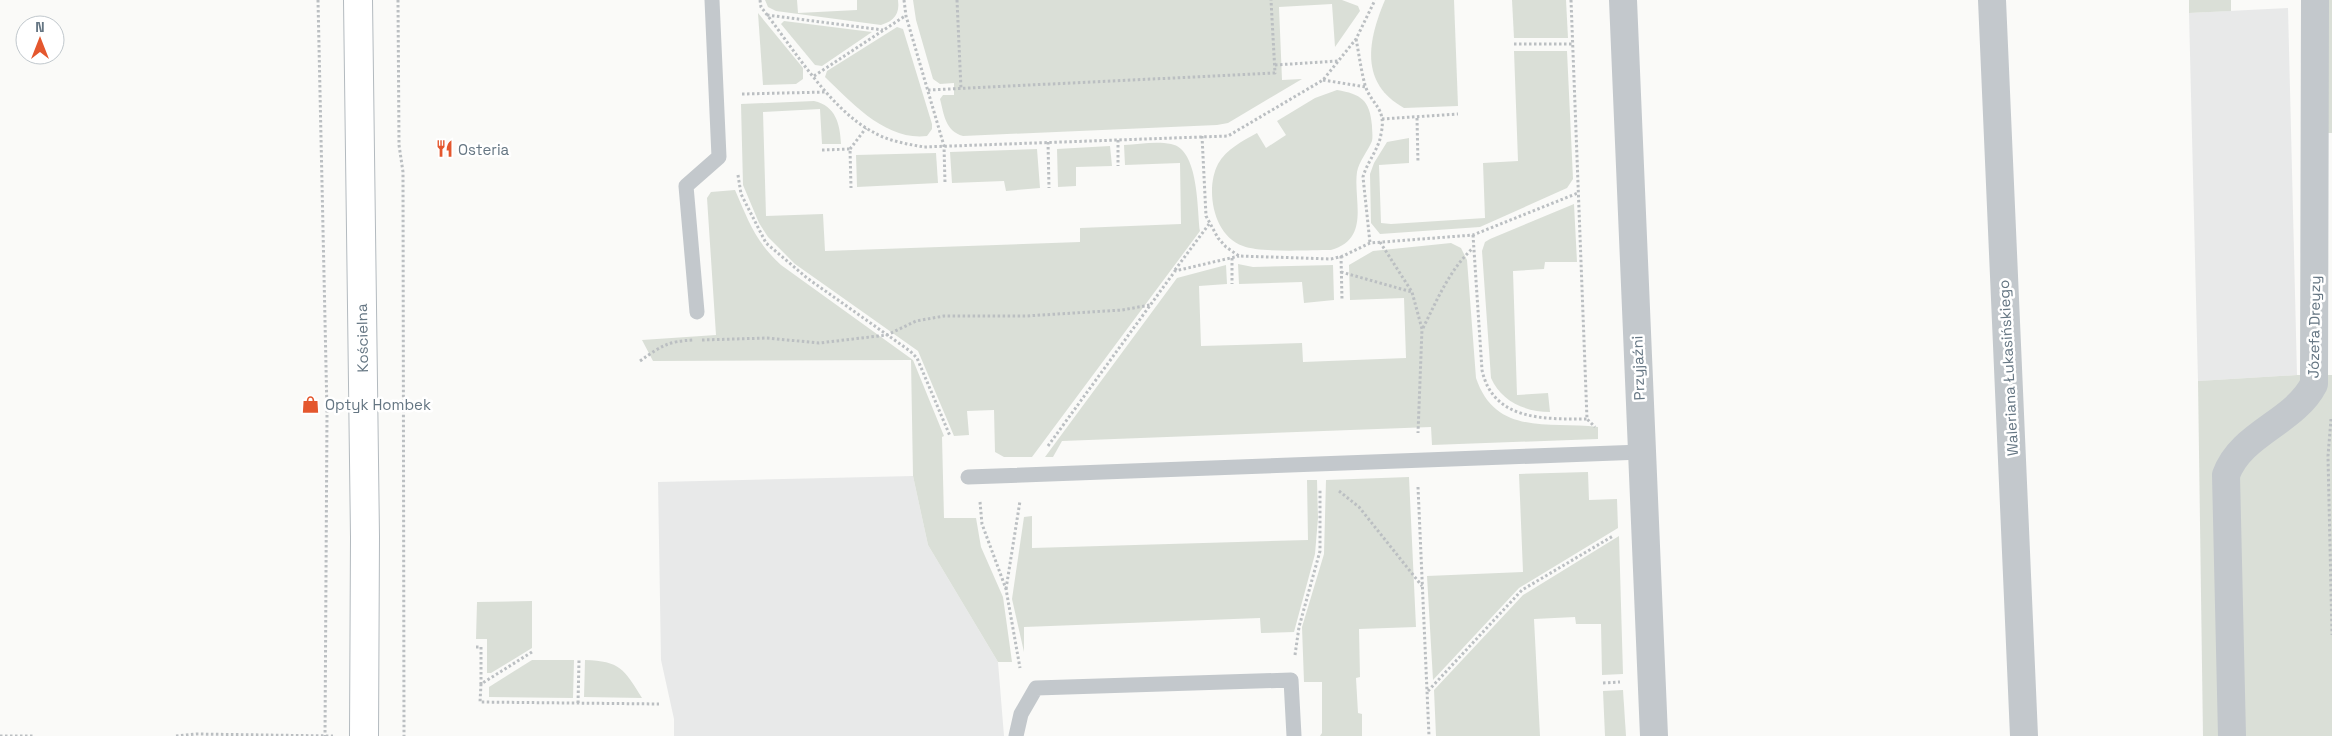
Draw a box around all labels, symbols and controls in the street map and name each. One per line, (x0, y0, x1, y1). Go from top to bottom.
north arrow (15, 15, 65, 65)
text: N (35, 18, 45, 36)
restaurant icon: Osteria (434, 139, 454, 159)
place label: Osteria (458, 140, 510, 159)
street label: Józefa Dreyzy (2304, 275, 2324, 379)
street label: Waleriana Łukasińskiego (1994, 279, 2022, 457)
street label: Kościelna (352, 303, 372, 373)
street label: Przyjaźni (1627, 335, 1649, 401)
shop icon: Optyk Hombek (301, 394, 321, 414)
place label: Optyk Hombek (325, 395, 431, 414)

